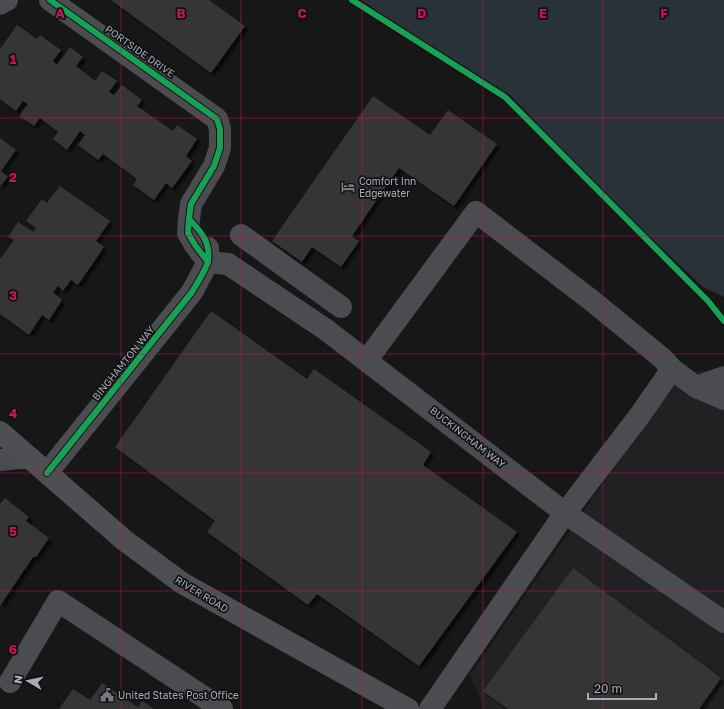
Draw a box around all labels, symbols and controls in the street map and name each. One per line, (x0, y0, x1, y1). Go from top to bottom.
text: A (55, 5, 65, 21)
text: B (176, 5, 186, 21)
text: C (297, 5, 307, 21)
text: D (417, 5, 427, 21)
text: E (539, 5, 547, 21)
text: F (660, 5, 668, 21)
street label: PORTSIDE DRIVE (103, 23, 177, 79)
text: 1 (10, 51, 17, 67)
text: 2 (9, 169, 17, 185)
place label: Comfort Inn Edgewater (359, 175, 416, 199)
hotel icon: Comfort Inn Edgewater (340, 179, 356, 195)
text: 3 (9, 287, 17, 303)
street label: BINGHAMTON WAY (89, 323, 157, 403)
street label: BUCKINGHAM WAY (428, 404, 508, 470)
text: 4 (9, 405, 17, 421)
text: 5 (9, 523, 17, 539)
street label: RIVER ROAD (173, 573, 231, 615)
text: 6 (9, 641, 17, 657)
north arrow (8, 661, 48, 701)
text: N (11, 674, 25, 685)
scale bar (588, 675, 656, 701)
text: 20 m (594, 681, 622, 696)
public building icon: United States Post Office (99, 687, 115, 703)
place label: United States Post Office (118, 689, 239, 701)

